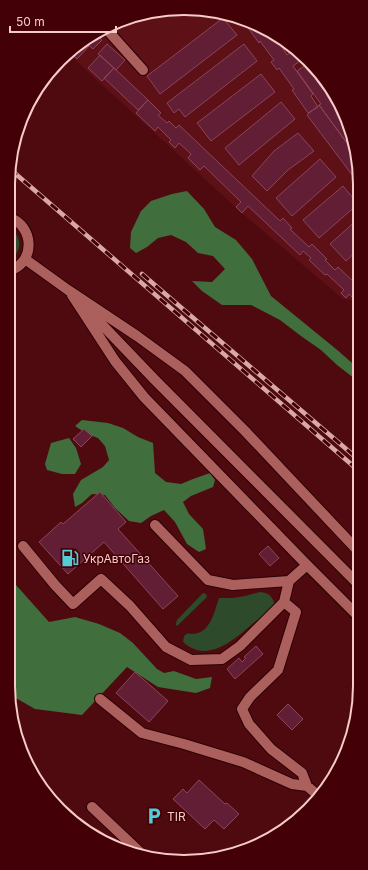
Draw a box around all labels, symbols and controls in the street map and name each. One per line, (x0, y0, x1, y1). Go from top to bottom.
scale bar (10, 8, 116, 34)
text: 50 m (16, 14, 45, 29)
fuel station icon: УкрАвтоГаз (60, 548, 80, 568)
place label: УкрАвтоГаз (83, 551, 150, 566)
parking icon: TIR (144, 806, 164, 826)
place label: TIR (167, 809, 186, 824)

